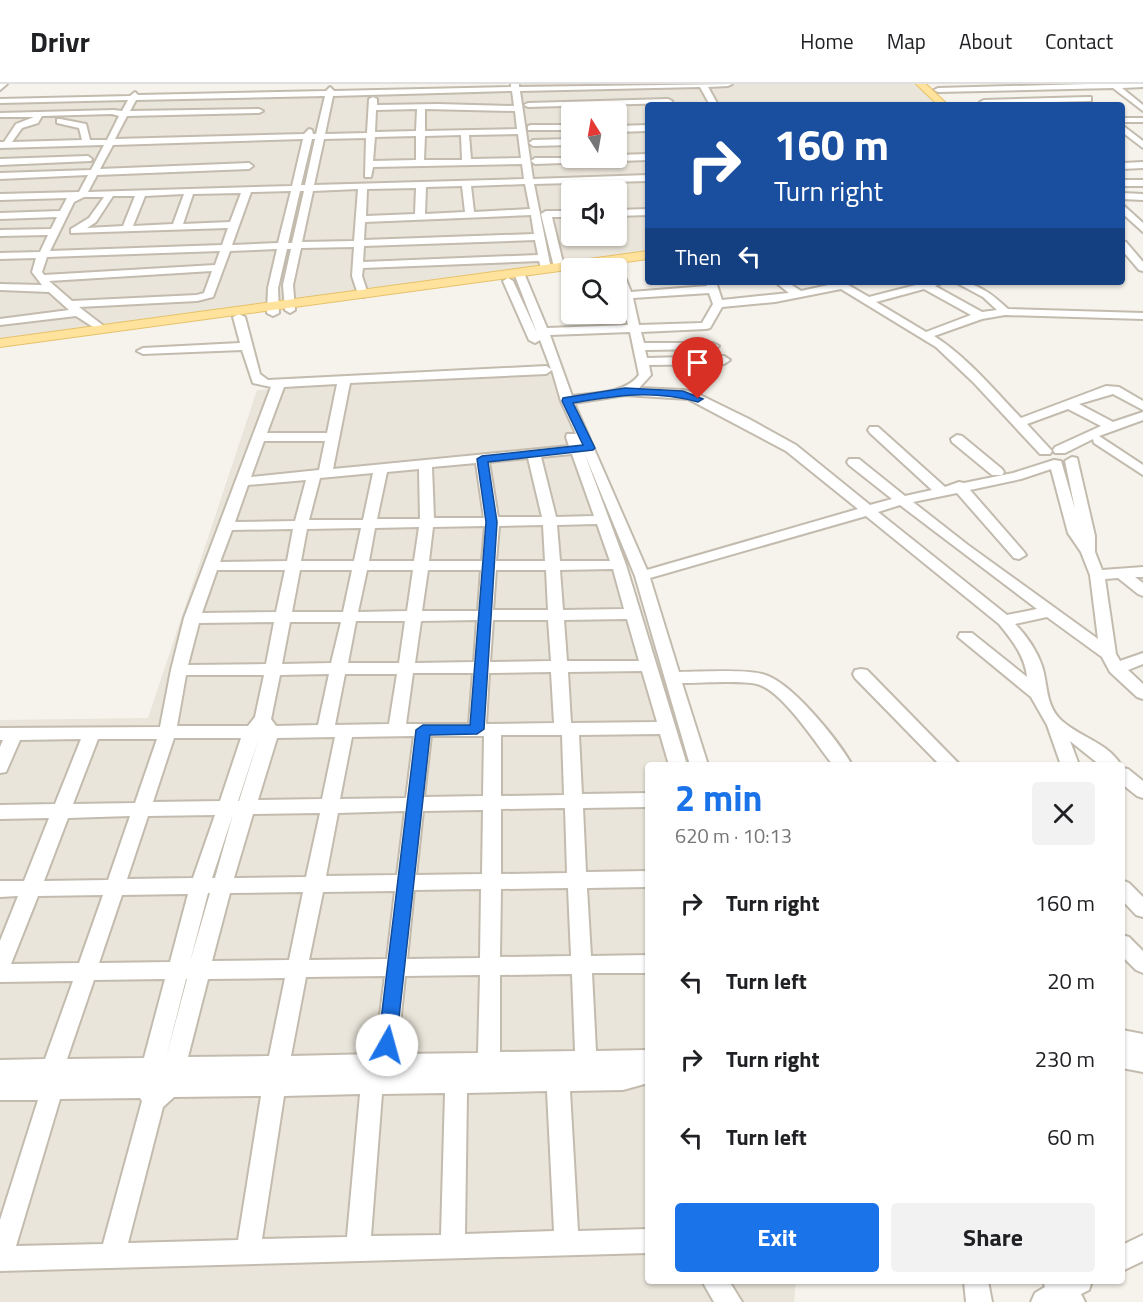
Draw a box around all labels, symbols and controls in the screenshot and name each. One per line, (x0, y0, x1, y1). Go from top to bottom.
text: Drivr (30, 20, 90, 63)
text: Home (800, 25, 854, 57)
text: Map (887, 25, 926, 57)
text: About (959, 25, 1012, 57)
text: Contact (1045, 25, 1113, 57)
north arrow (561, 102, 627, 168)
map controls (561, 102, 627, 324)
text: 160 m (774, 112, 889, 176)
icon: right (675, 126, 753, 204)
text: Turn right (774, 170, 883, 211)
button: sound (561, 180, 627, 246)
text: Then (675, 240, 721, 274)
icon: left (733, 240, 766, 273)
button: search (561, 258, 627, 324)
pin (672, 337, 723, 399)
icon: arrive (681, 346, 714, 379)
text: 2 min (675, 770, 762, 825)
button: close (1032, 782, 1095, 845)
text: 620 m · 10:13 (675, 820, 792, 851)
text: Turn right (726, 886, 820, 920)
text: 160 m (1035, 886, 1095, 920)
icon: right (675, 887, 708, 920)
text: Turn left (726, 964, 807, 998)
text: 20 m (1047, 964, 1095, 998)
icon: left (675, 965, 708, 998)
position arrow (355, 1013, 419, 1077)
text: Turn right (726, 1042, 820, 1076)
text: 230 m (1035, 1042, 1095, 1076)
icon: right (675, 1043, 708, 1076)
text: Turn left (726, 1120, 807, 1154)
text: 60 m (1047, 1120, 1095, 1154)
icon: left (675, 1121, 708, 1154)
button: Exit (675, 1203, 879, 1272)
button: Share (891, 1203, 1095, 1272)

